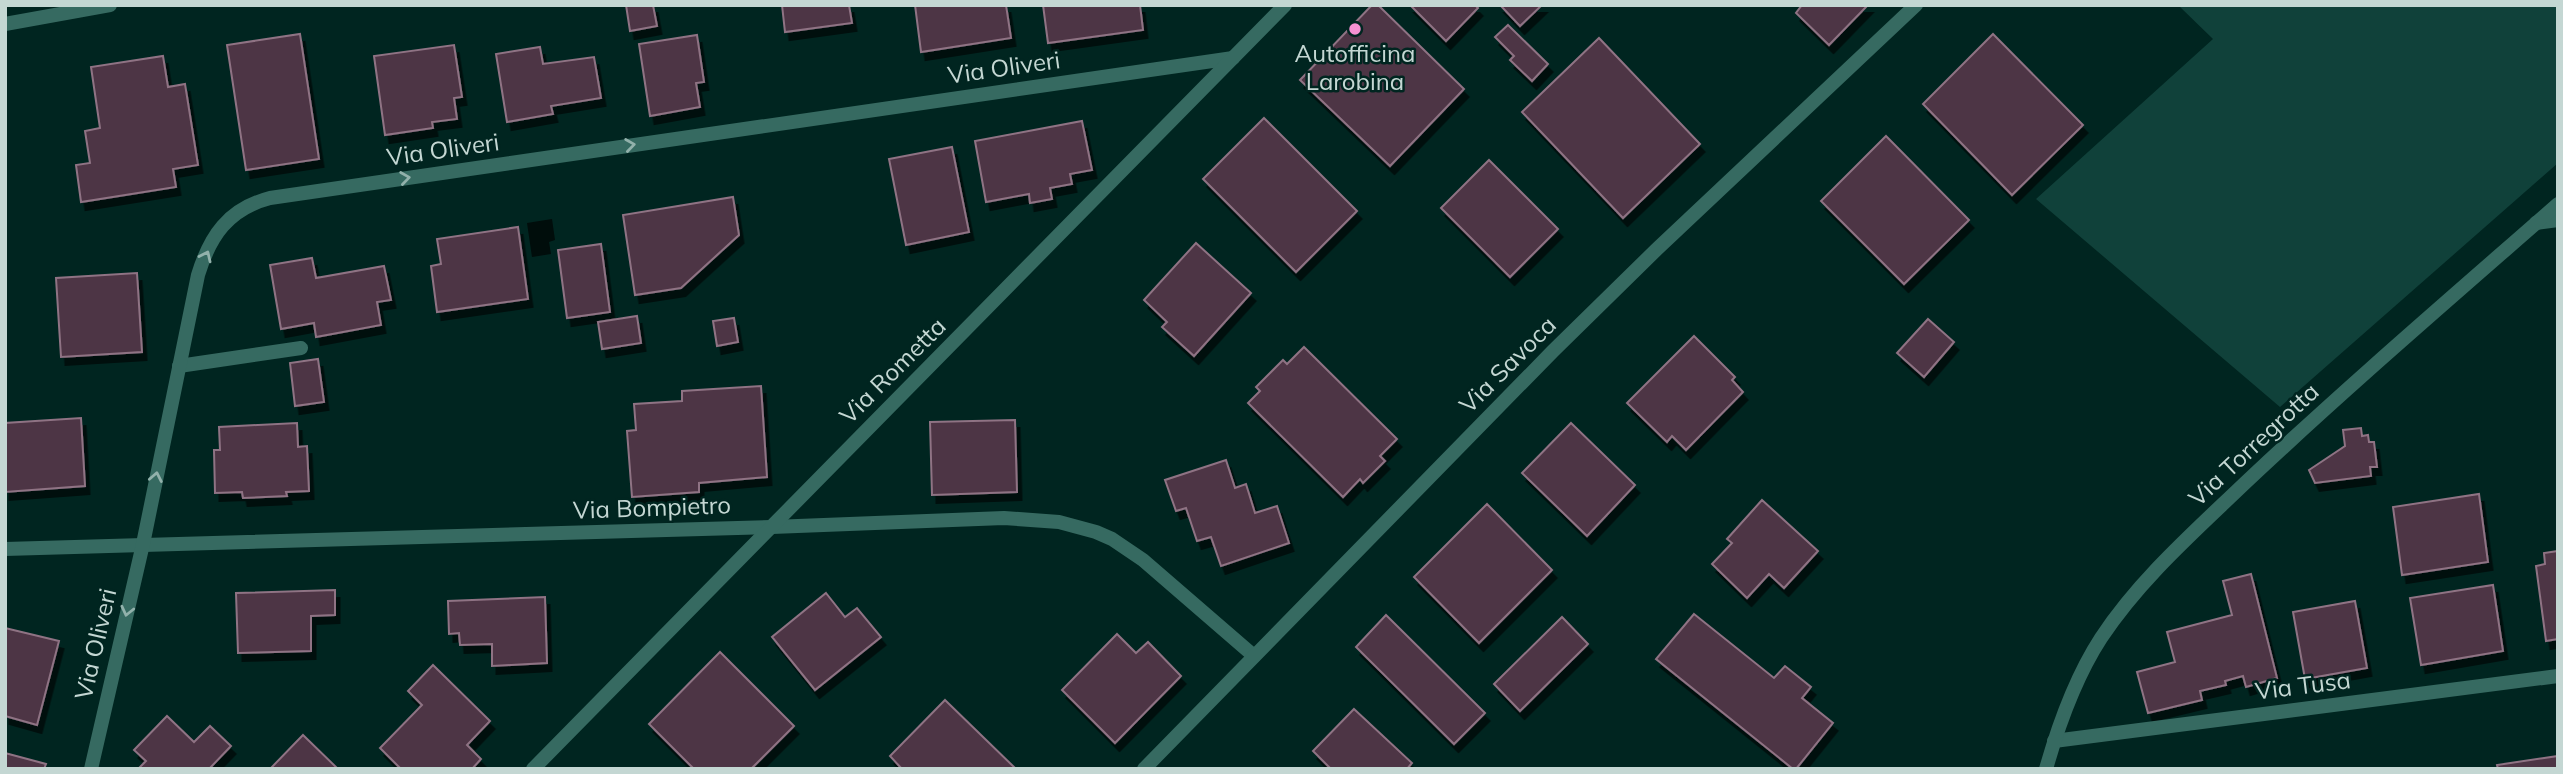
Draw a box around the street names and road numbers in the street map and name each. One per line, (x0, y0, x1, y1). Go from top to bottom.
street label: Via Oliveri (946, 44, 1062, 90)
street label: Via Oliveri (385, 126, 501, 172)
street label: Via Savoca (1453, 310, 1562, 419)
street label: Via Rometta (833, 311, 952, 430)
street label: Via Torregrotta (2182, 376, 2325, 512)
street label: Via Bompietro (572, 489, 731, 525)
street label: Via Oliveri (68, 585, 122, 702)
street label: Via Tusa (2253, 664, 2352, 706)

